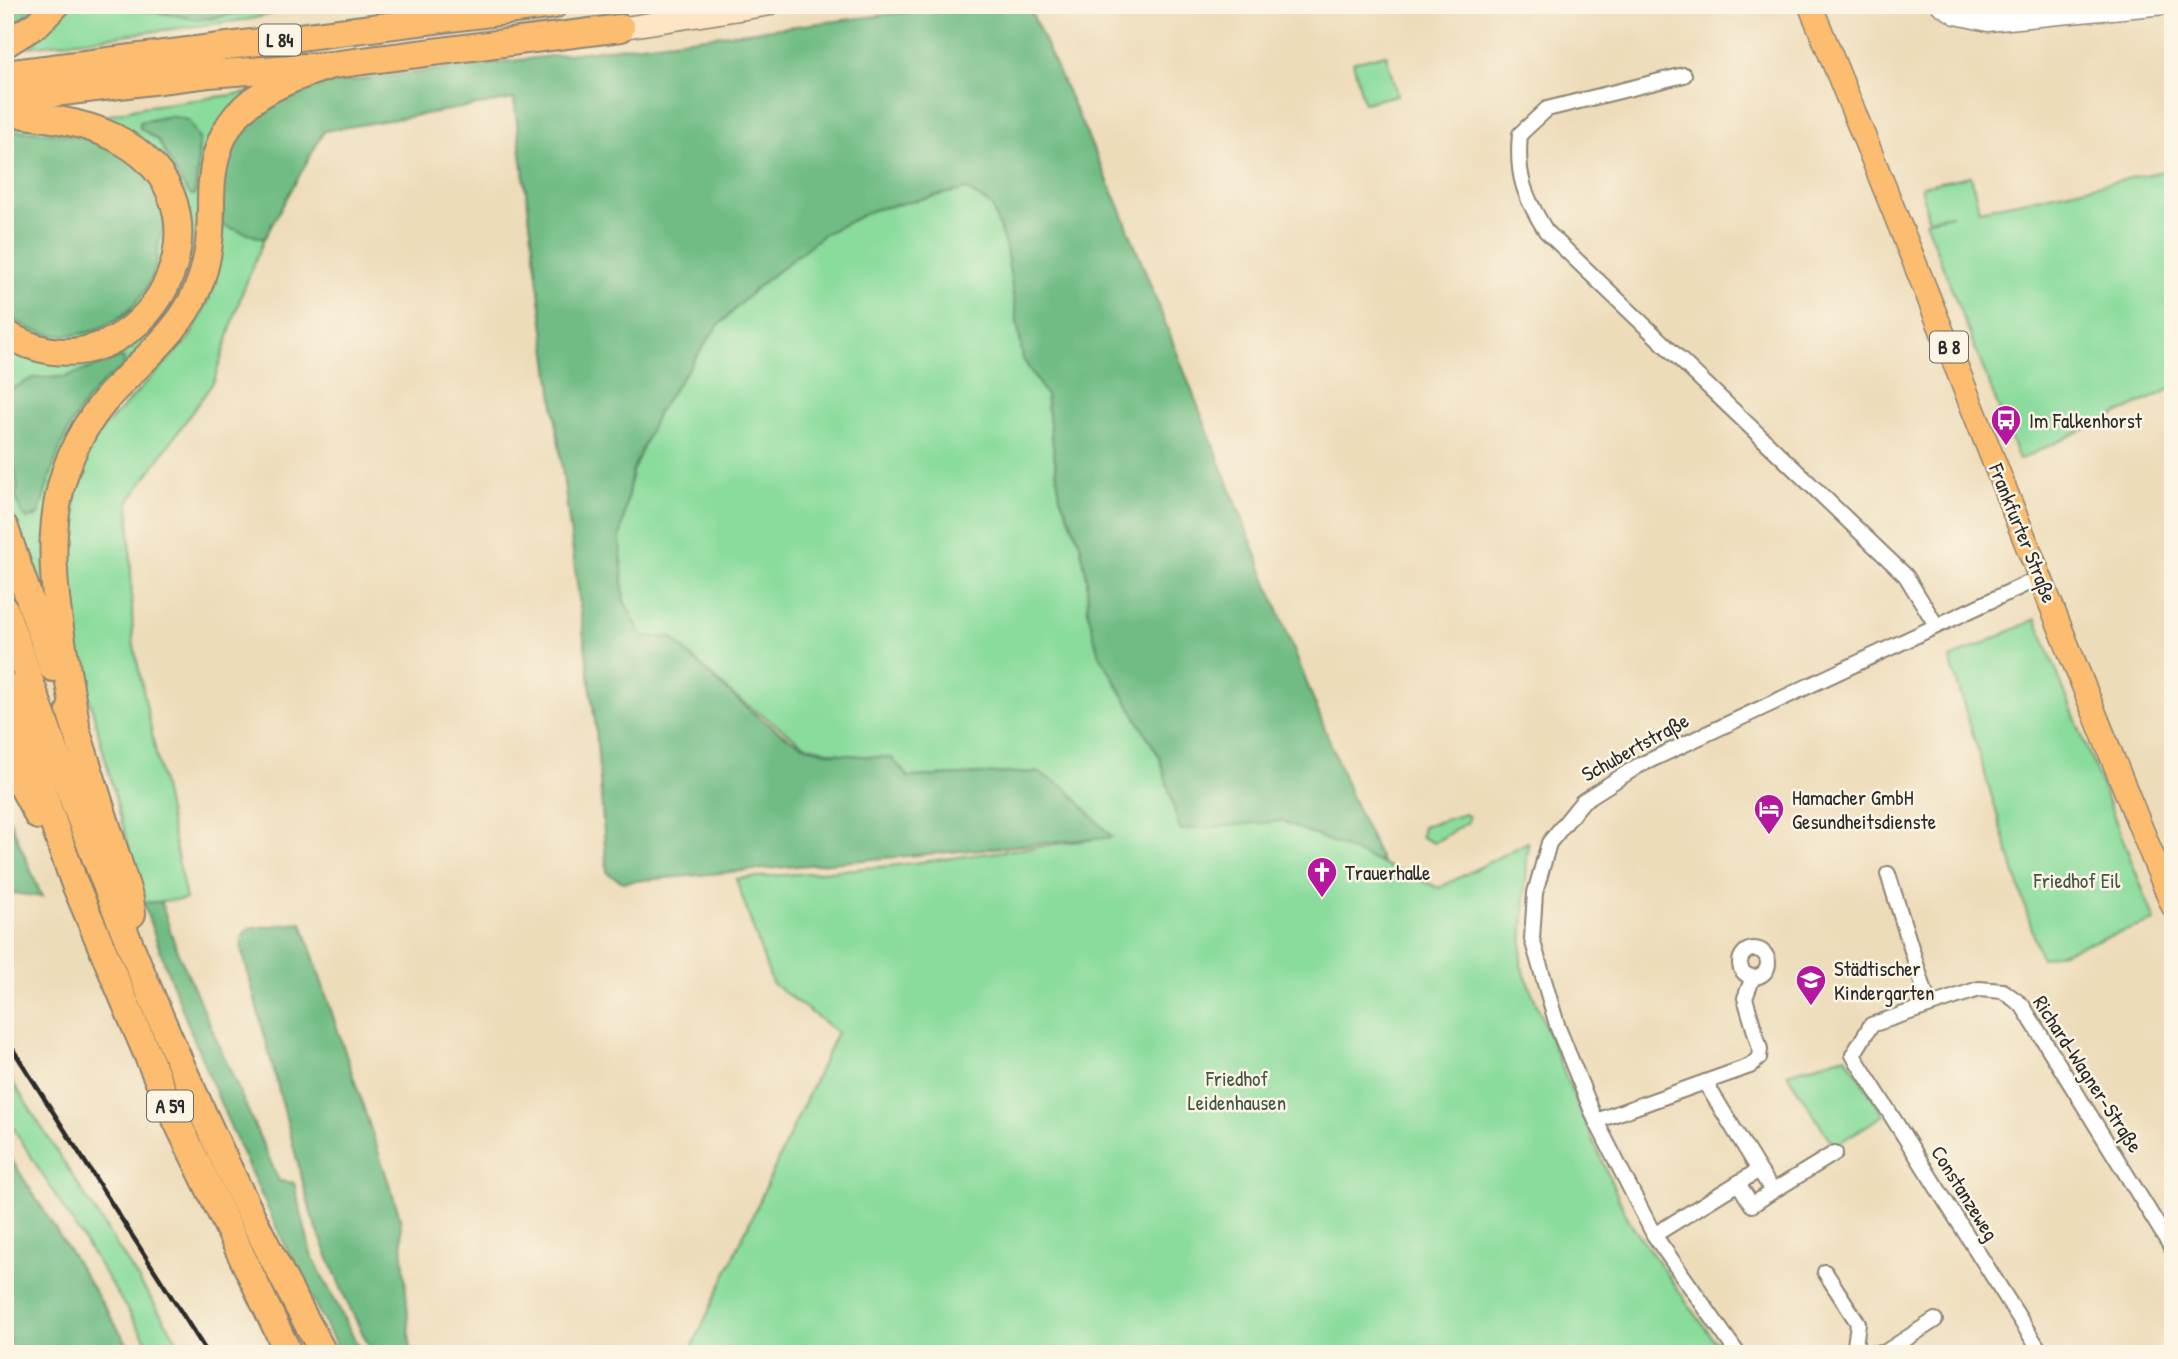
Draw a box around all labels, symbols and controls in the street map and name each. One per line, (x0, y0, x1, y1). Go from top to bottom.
road number: L 84 (259, 24, 301, 56)
road number: B 8 (1930, 332, 1968, 362)
bus stop icon: Im Falkenhorst (1989, 403, 2023, 447)
place label: Im Falkenhorst (2029, 406, 2143, 435)
street label: Frankfurter Straße (1982, 458, 2064, 607)
street label: Schubertstraße (1576, 706, 1694, 788)
place label: Hamacher GmbH Gesundheitsdienste (1792, 783, 1936, 836)
hotel icon: Hamacher GmbH Gesundheitsdienste (1752, 792, 1786, 836)
church icon: Trauerhalle (1305, 855, 1339, 899)
place label: Trauerhalle (1345, 858, 1430, 887)
park label: Friedhof Eil (2033, 866, 2121, 895)
place label: Städtischer Kindergarten (1834, 954, 1935, 1007)
school or university icon: Städtischer Kindergarten (1794, 963, 1828, 1007)
street label: Richard-Wagner-Straße (2026, 990, 2150, 1158)
park label: Friedhof Leidenhausen (1188, 1064, 1286, 1117)
road number: A 59 (147, 1090, 193, 1122)
street label: Constanzeweg (1924, 1140, 2006, 1246)

